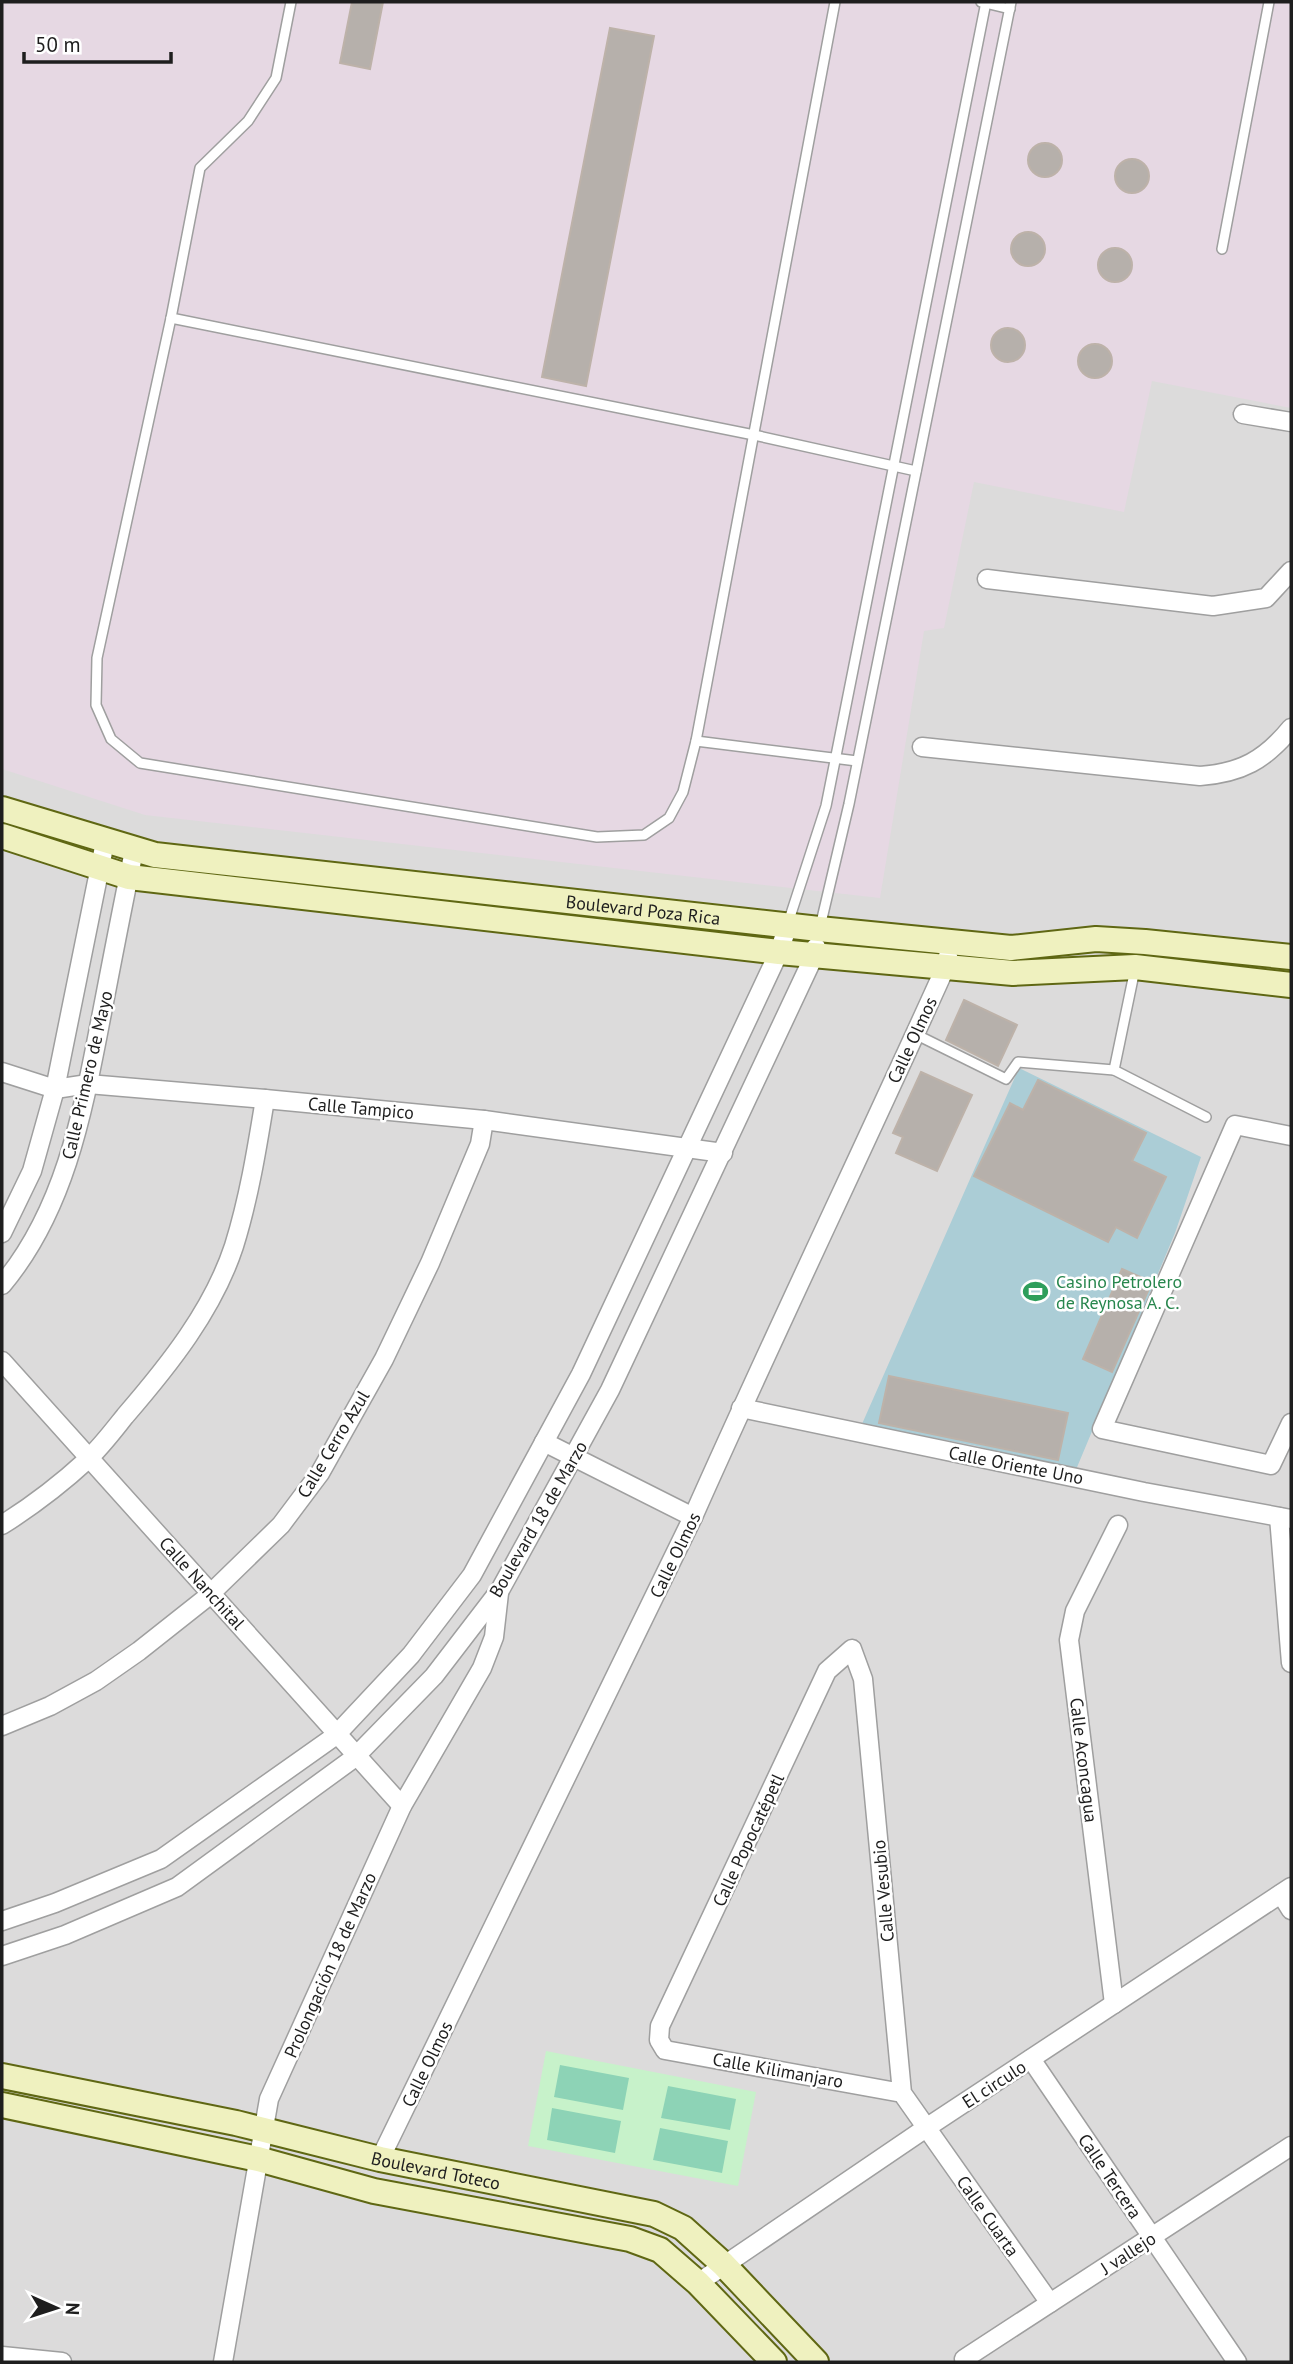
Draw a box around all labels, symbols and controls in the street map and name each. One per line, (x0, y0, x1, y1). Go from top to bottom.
scale bar (24, 21, 172, 65)
text: 50 m (35, 31, 81, 58)
street label: Boulevard Poza Rica (565, 889, 722, 929)
street label: Calle Primero de Mayo (56, 988, 118, 1162)
street label: Calle Olmos (882, 993, 942, 1087)
street label: Calle Tampico (307, 1092, 415, 1124)
place label: Casino Petrolero de Reynosa A. C. (1056, 1270, 1182, 1314)
sports icon: Casino Petrolero de Reynosa A. C. (1022, 1277, 1050, 1305)
street label: Calle Cerro Azul (292, 1385, 375, 1502)
street label: Boulevard 18 de Marzo (484, 1437, 592, 1601)
street label: Calle Oriente Uno (947, 1441, 1085, 1489)
street label: Calle Olmos (644, 1508, 706, 1602)
street label: Calle Nanchital (154, 1532, 250, 1635)
street label: Calle Aconcagua (1065, 1696, 1103, 1824)
street label: Calle Popocatépetl (707, 1769, 789, 1910)
street label: Calle Vesubio (867, 1839, 899, 1943)
street label: Prolongación 18 de Marzo (279, 1869, 381, 2061)
street label: Calle Olmos (396, 2017, 458, 2111)
street label: Calle Kilimanjaro (711, 2047, 845, 2093)
street label: El circulo (958, 2055, 1030, 2113)
street label: Calle Tercera (1073, 2129, 1147, 2223)
street label: Boulevard Toteco (369, 2146, 502, 2194)
street label: Calle Cuarta (952, 2171, 1024, 2261)
street label: J vallejo (1095, 2227, 1160, 2280)
north arrow (21, 2273, 91, 2343)
text: N (61, 2302, 85, 2316)

